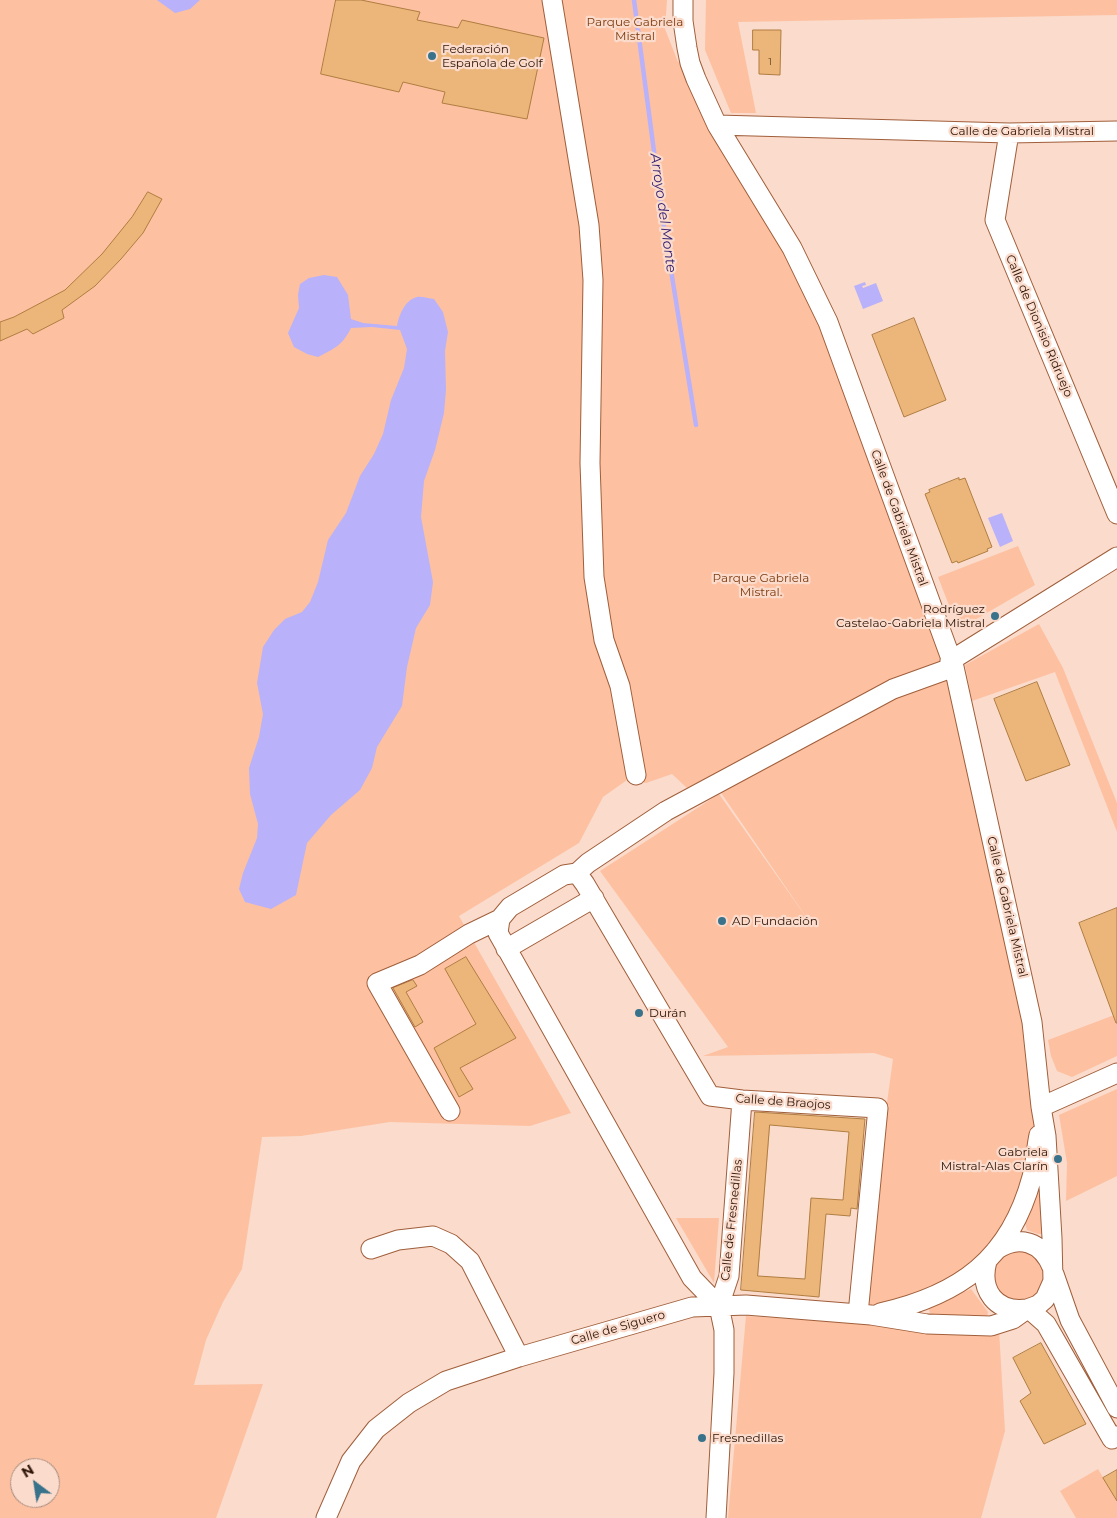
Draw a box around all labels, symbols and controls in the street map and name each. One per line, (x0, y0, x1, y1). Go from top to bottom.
park label: Parque Gabriela Mistral (587, 15, 683, 43)
place label: Federación Española de Golf (442, 42, 543, 70)
marker: Federación Española de Golf (426, 50, 438, 62)
house number: 1 (768, 56, 772, 68)
street label: Calle de Gabriela Mistral (950, 124, 1094, 138)
water label: Arroyo del Monte (646, 152, 680, 274)
street label: Calle de Dionisio Ridruejo (1002, 253, 1076, 399)
street label: Calle de Gabriela Mistral (868, 448, 930, 588)
park label: Parque Gabriela Mistral. (713, 571, 809, 599)
place label: Rodríguez Castelao-Gabriela Mistral (836, 602, 985, 630)
marker: Rodríguez Castelao-Gabriela Mistral (989, 610, 1001, 622)
street label: Calle de Gabriela Mistral (984, 835, 1030, 979)
place label: AD Fundación (732, 914, 818, 928)
marker: AD Fundación (716, 915, 728, 927)
place label: Durán (649, 1006, 686, 1020)
marker: Durán (633, 1007, 645, 1019)
street label: Calle de Braojos (735, 1091, 831, 1113)
place label: Gabriela Mistral-Alas Clarín (941, 1145, 1048, 1173)
marker: Gabriela Mistral-Alas Clarín (1052, 1153, 1064, 1165)
street label: Calle de Fresnedillas (718, 1158, 746, 1282)
street label: Calle de Siguero (569, 1308, 667, 1348)
place label: Fresnedillas (712, 1431, 783, 1445)
marker: Fresnedillas (696, 1432, 708, 1444)
north arrow (10, 1458, 60, 1508)
text: N (18, 1460, 37, 1482)

